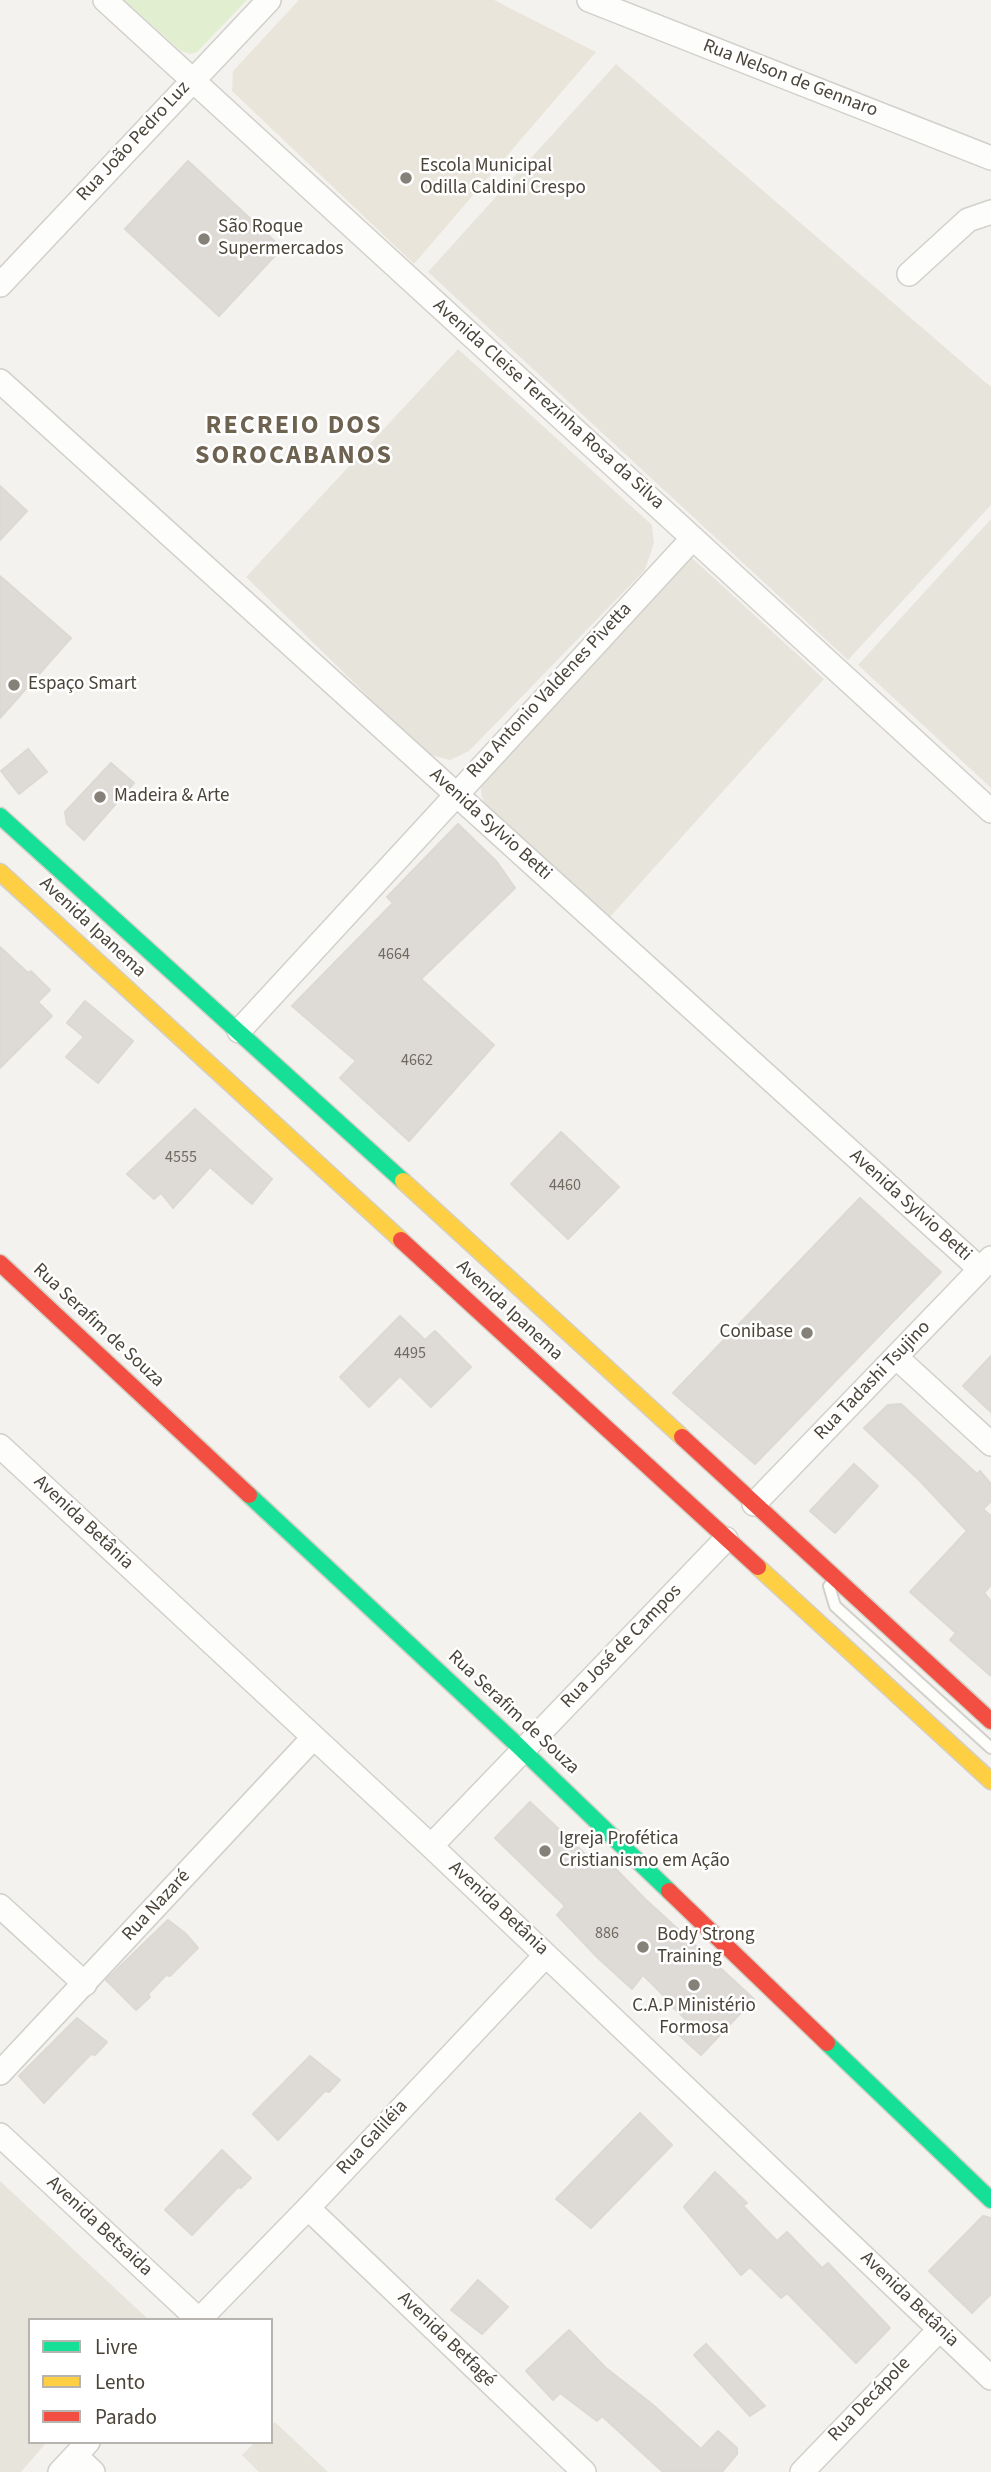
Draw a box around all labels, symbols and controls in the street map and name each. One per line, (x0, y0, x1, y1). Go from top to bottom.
street label: Rua Nelson de Gennaro (699, 35, 881, 123)
street label: Rua João Pedro Luz (73, 77, 195, 207)
place label: Escola Municipal Odilla Caldini Crespo (420, 156, 586, 200)
marker: Escola Municipal Odilla Caldini Crespo (398, 170, 414, 186)
place label: São Roque Supermercados (218, 217, 343, 261)
marker: São Roque Supermercados (196, 231, 212, 247)
street label: Avenida Cleise Terezinha Rosa da Silva (428, 295, 668, 515)
district label: RECREIO DOS SOROCABANOS (196, 411, 392, 472)
street label: Rua Antonio Valdenes Pivetta (463, 599, 637, 783)
place label: Espaço Smart (28, 674, 137, 696)
marker: Espaço Smart (6, 677, 22, 693)
street label: Avenida Sylvio Betti (424, 764, 556, 886)
place label: Madeira & Arte (114, 786, 229, 808)
marker: Madeira & Arte (92, 789, 108, 805)
street label: Avenida Ipanema (34, 873, 150, 983)
house number: 4664 (378, 945, 410, 965)
house number: 4662 (401, 1051, 433, 1071)
street label: Avenida Sylvio Betti (844, 1145, 976, 1267)
house number: 4555 (165, 1148, 197, 1168)
house number: 4460 (549, 1176, 581, 1196)
street label: Avenida Ipanema (451, 1256, 567, 1366)
street label: Rua Serafim de Souza (28, 1259, 168, 1393)
street label: Rua Tadashi Tsujino (810, 1317, 936, 1445)
place label: Conibase (720, 1322, 793, 1344)
marker: Conibase (799, 1325, 815, 1341)
house number: 4495 (394, 1344, 426, 1364)
street label: Avenida Betânia (28, 1471, 138, 1575)
street label: Rua José de Campos (557, 1580, 687, 1714)
street label: Rua Serafim de Souza (443, 1646, 583, 1780)
place label: Igreja Profética Cristianismo em Ação (559, 1829, 730, 1873)
marker: Igreja Profética Cristianismo em Ação (537, 1843, 553, 1859)
street label: Avenida Betânia (443, 1857, 553, 1961)
street label: Rua Nazaré (118, 1866, 196, 1946)
house number: 886 (595, 1924, 619, 1944)
place label: Body Strong Training (657, 1925, 754, 1969)
marker: Body Strong Training (635, 1939, 651, 1955)
marker: C.A.P Ministério Formosa (686, 1977, 702, 1993)
place label: C.A.P Ministério Formosa (632, 1996, 756, 2040)
street label: Rua Galiléia (333, 2096, 413, 2180)
street label: Avenida Betsaida (41, 2172, 157, 2282)
street label: Avenida Betânia (855, 2247, 963, 2353)
street label: Avenida Betfagé (392, 2287, 500, 2393)
legend (28, 2318, 273, 2444)
text: Livre (95, 2332, 138, 2362)
street label: Rua Decápole (824, 2353, 916, 2447)
text: Lento (95, 2367, 145, 2397)
text: Parado (95, 2402, 157, 2432)

